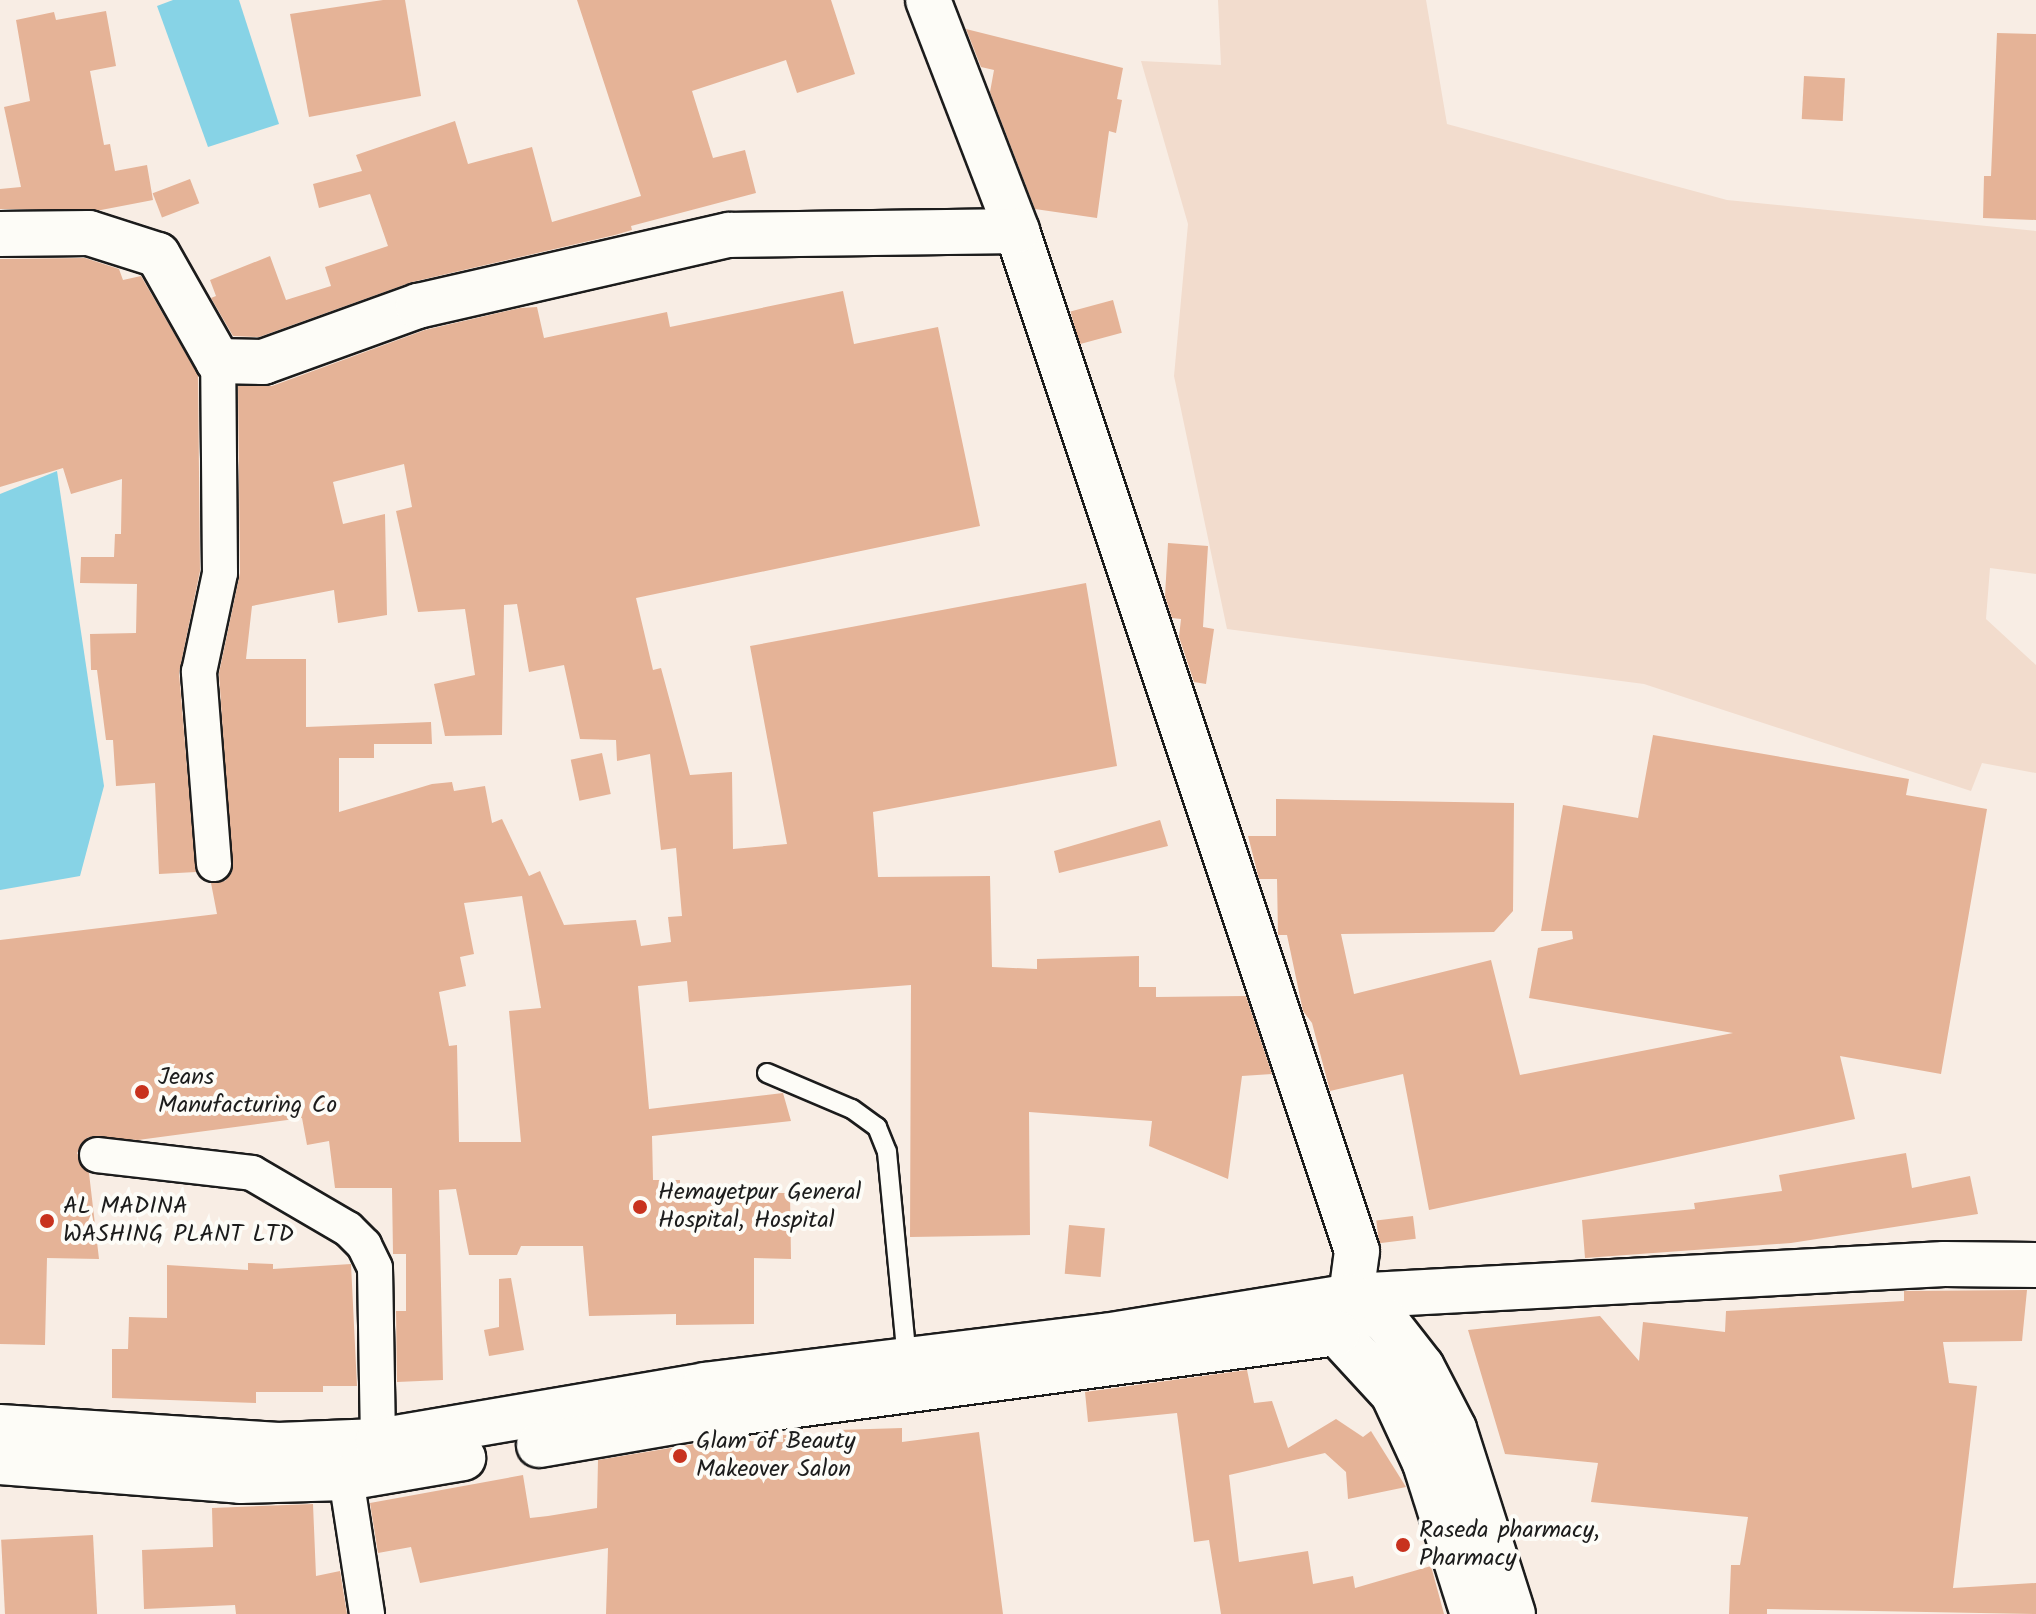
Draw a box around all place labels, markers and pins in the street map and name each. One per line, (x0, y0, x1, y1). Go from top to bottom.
place label: Jeans Manufacturing Co (158, 1064, 337, 1120)
marker: Jeans Manufacturing Co (133, 1083, 151, 1101)
place label: Hemayetpur General Hospital, Hospital (658, 1179, 861, 1235)
place label: AL MADINA WASHING PLANT LTD (63, 1193, 294, 1249)
marker: Hemayetpur General Hospital, Hospital (629, 1196, 651, 1218)
marker: AL MADINA WASHING PLANT LTD (38, 1212, 56, 1230)
place label: Glam of Beauty Makeover Salon (696, 1428, 855, 1484)
marker: Glam of Beauty Makeover Salon (671, 1447, 689, 1465)
place label: Raseda pharmacy, Pharmacy (1419, 1517, 1599, 1573)
marker: Raseda pharmacy, Pharmacy (1394, 1536, 1412, 1554)

